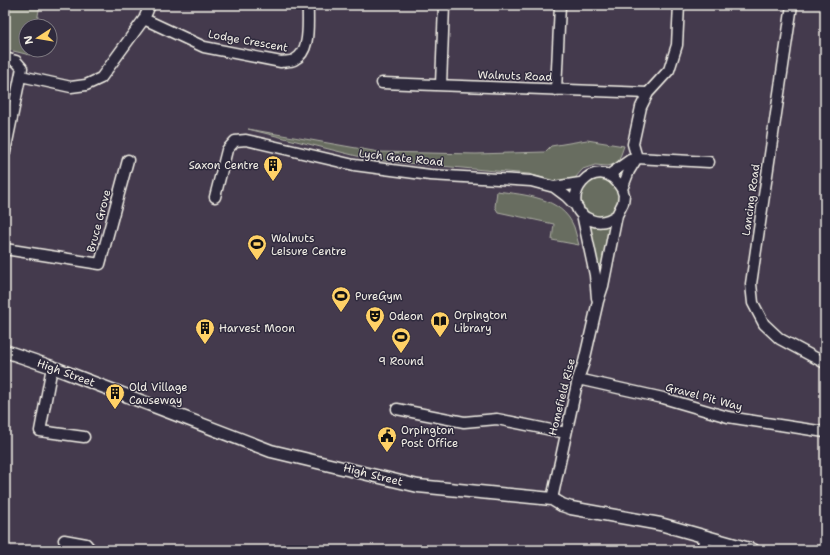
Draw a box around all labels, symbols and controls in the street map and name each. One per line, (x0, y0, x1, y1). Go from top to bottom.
north arrow (18, 18, 58, 58)
street label: Lodge Crescent (207, 27, 289, 55)
text: N (20, 34, 37, 46)
street label: Walnuts Road (477, 67, 553, 85)
street label: Lych Gate Road (358, 146, 444, 170)
building icon: Saxon Centre (262, 154, 284, 182)
place label: Saxon Centre (189, 158, 259, 173)
street label: Lancing Road (739, 163, 763, 237)
street label: Bruce Grove (83, 188, 115, 254)
place label: Walnuts Leisure Centre (271, 231, 347, 259)
sports icon: Walnuts Leisure Centre (246, 233, 268, 261)
sports icon: PureGym (330, 285, 352, 313)
place label: PureGym (355, 289, 403, 304)
theatre icon: Odeon (364, 305, 386, 333)
place label: Orpington Library (454, 308, 507, 336)
place label: Odeon (389, 309, 424, 324)
library icon: Orpington Library (429, 310, 451, 338)
building icon: Harvest Moon (194, 317, 216, 345)
place label: Harvest Moon (219, 321, 295, 336)
sports icon: 9 Round (390, 326, 412, 354)
place label: 9 Round (378, 354, 424, 369)
street label: High Street (35, 356, 97, 390)
street label: Homefield Rise (545, 357, 579, 437)
place label: Old Village Causeway (129, 380, 188, 408)
street label: Gravel Pit Way (664, 380, 744, 414)
building icon: Old Village Causeway (104, 382, 126, 410)
place label: Orpington Post Office (401, 423, 458, 451)
public building icon: Orpington Post Office (376, 425, 398, 453)
street label: High Street (342, 460, 404, 490)

